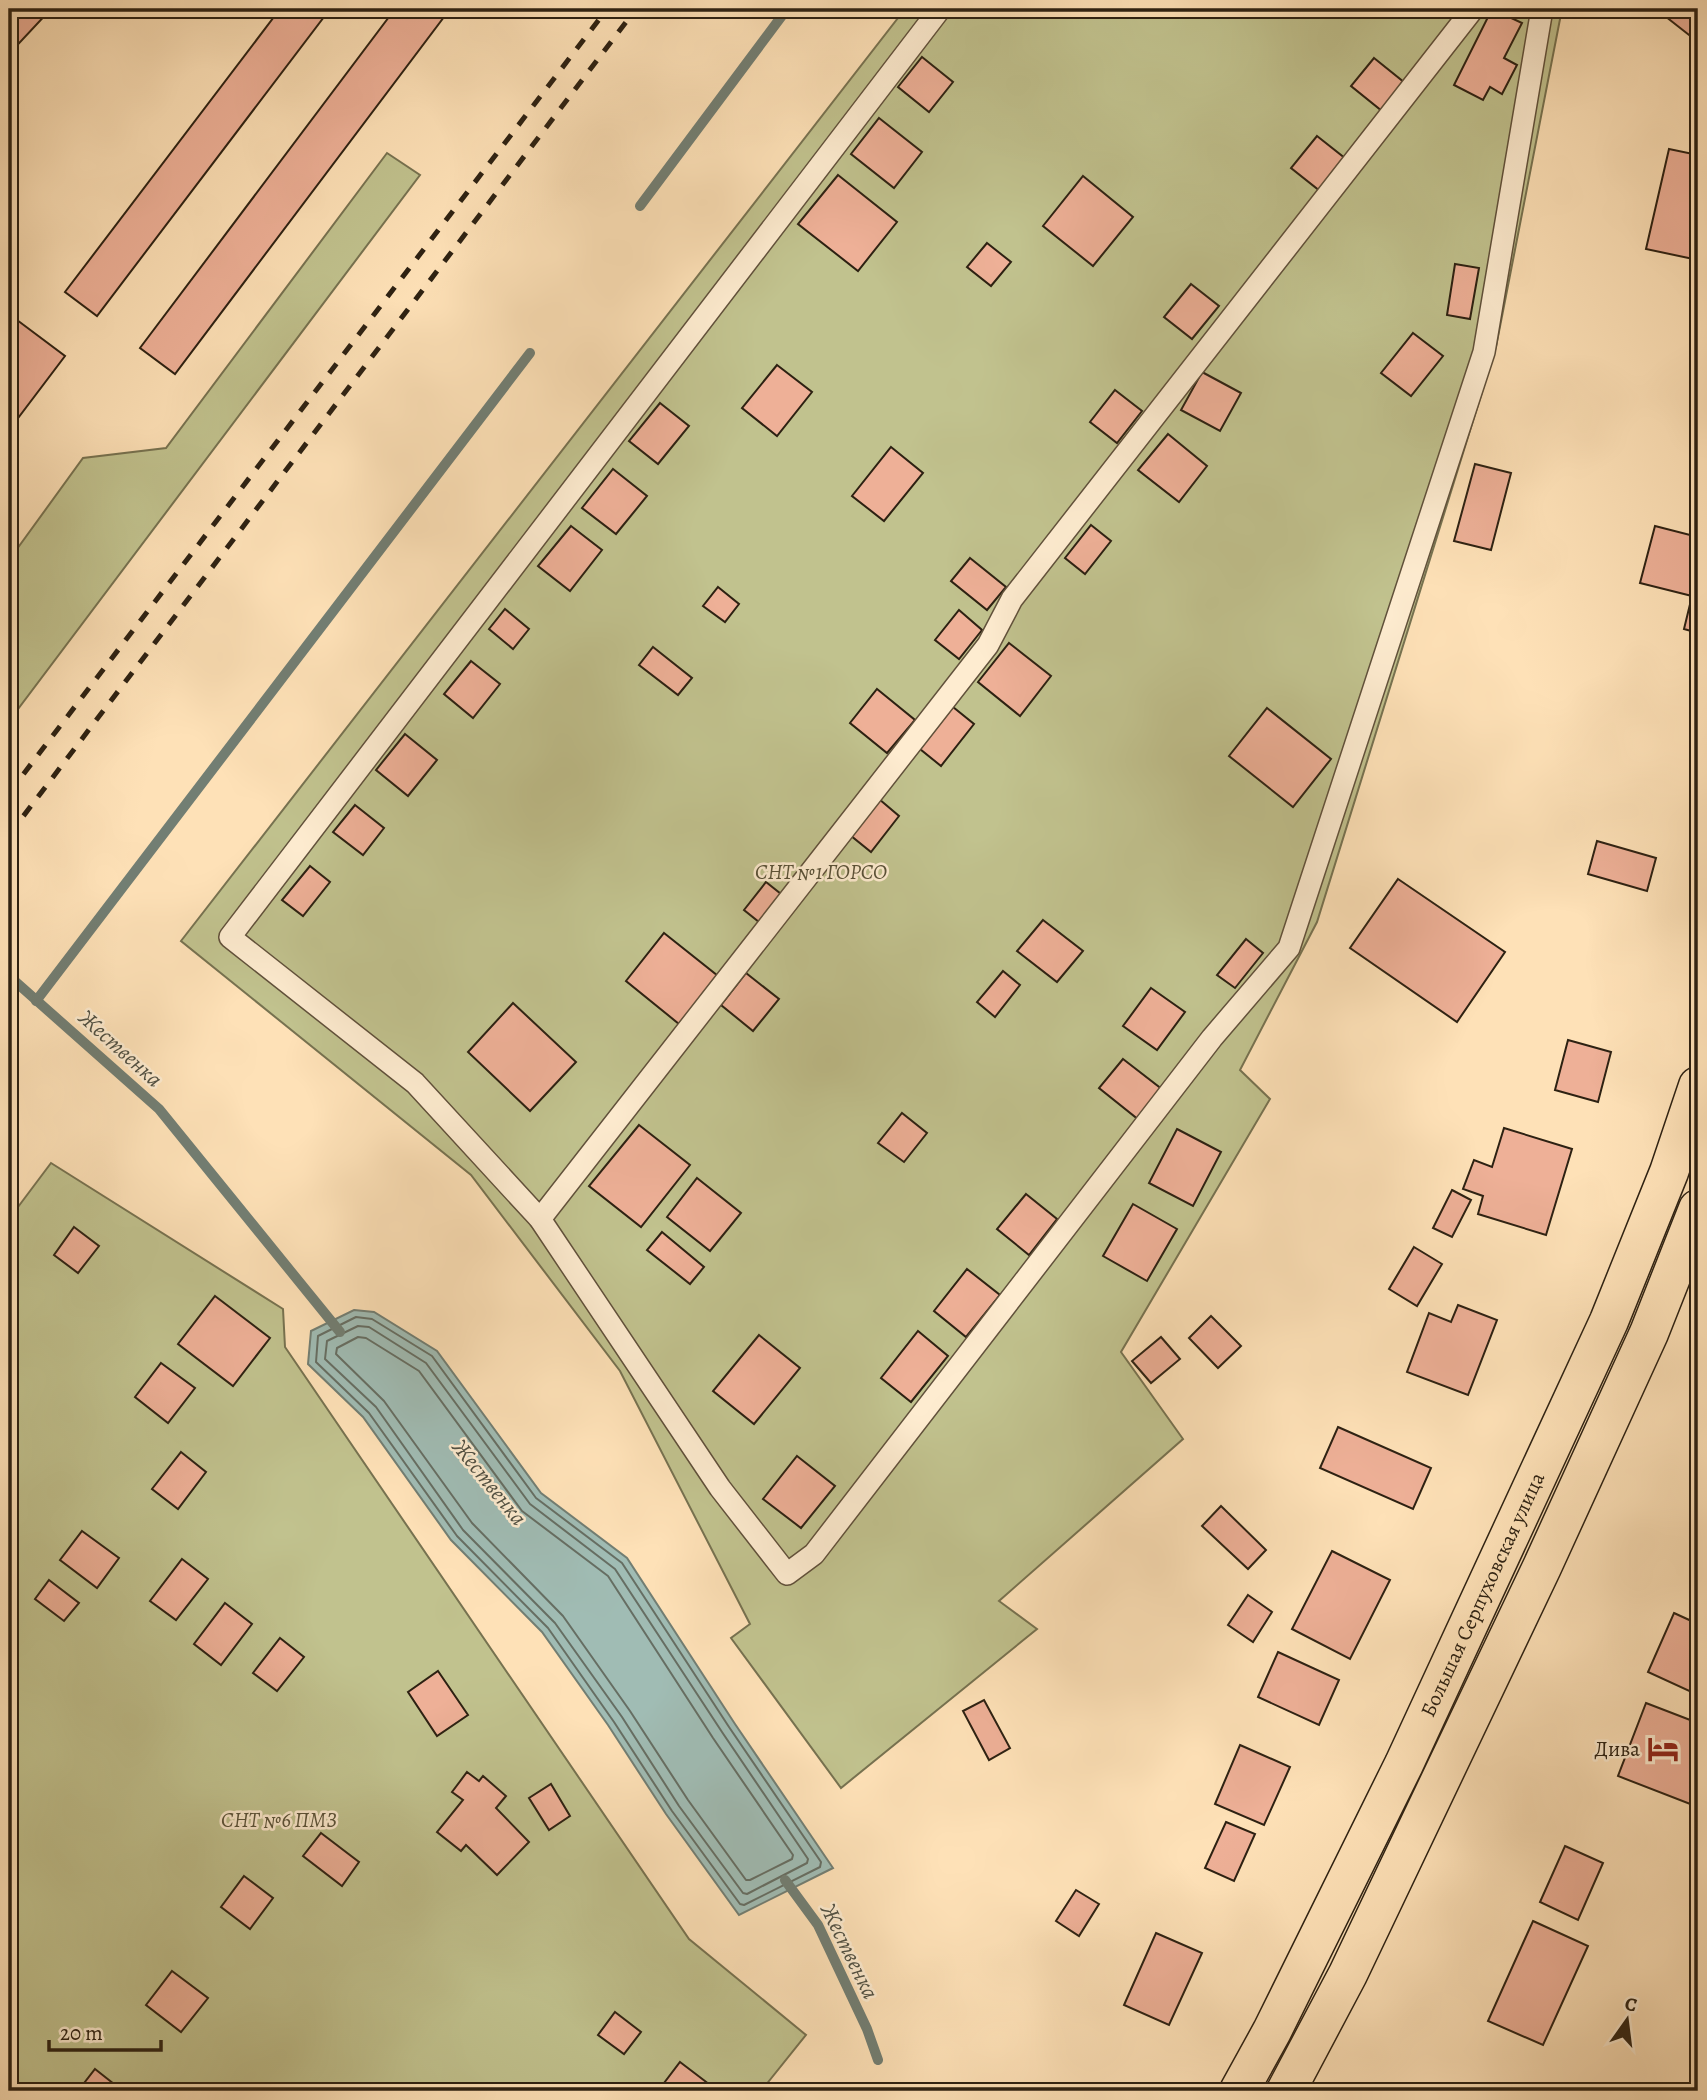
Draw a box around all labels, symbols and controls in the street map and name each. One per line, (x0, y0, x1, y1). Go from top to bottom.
park label: СНТ №1 ГОРСО (755, 858, 887, 886)
water label: Жественка (71, 1002, 170, 1095)
water label: Жественка (444, 1432, 534, 1532)
street label: Большая Серпуховская улица (1414, 1467, 1551, 1721)
hotel icon: Дива (1646, 1732, 1680, 1766)
place label: Дива (1595, 1735, 1640, 1763)
park label: СНТ №6 ПМЗ (221, 1806, 337, 1834)
water label: Жественка (813, 1897, 886, 2005)
north arrow (1592, 1984, 1662, 2054)
text: С (1622, 1990, 1640, 2019)
scale bar (49, 2009, 161, 2053)
text: 20 m (60, 2019, 103, 2047)

